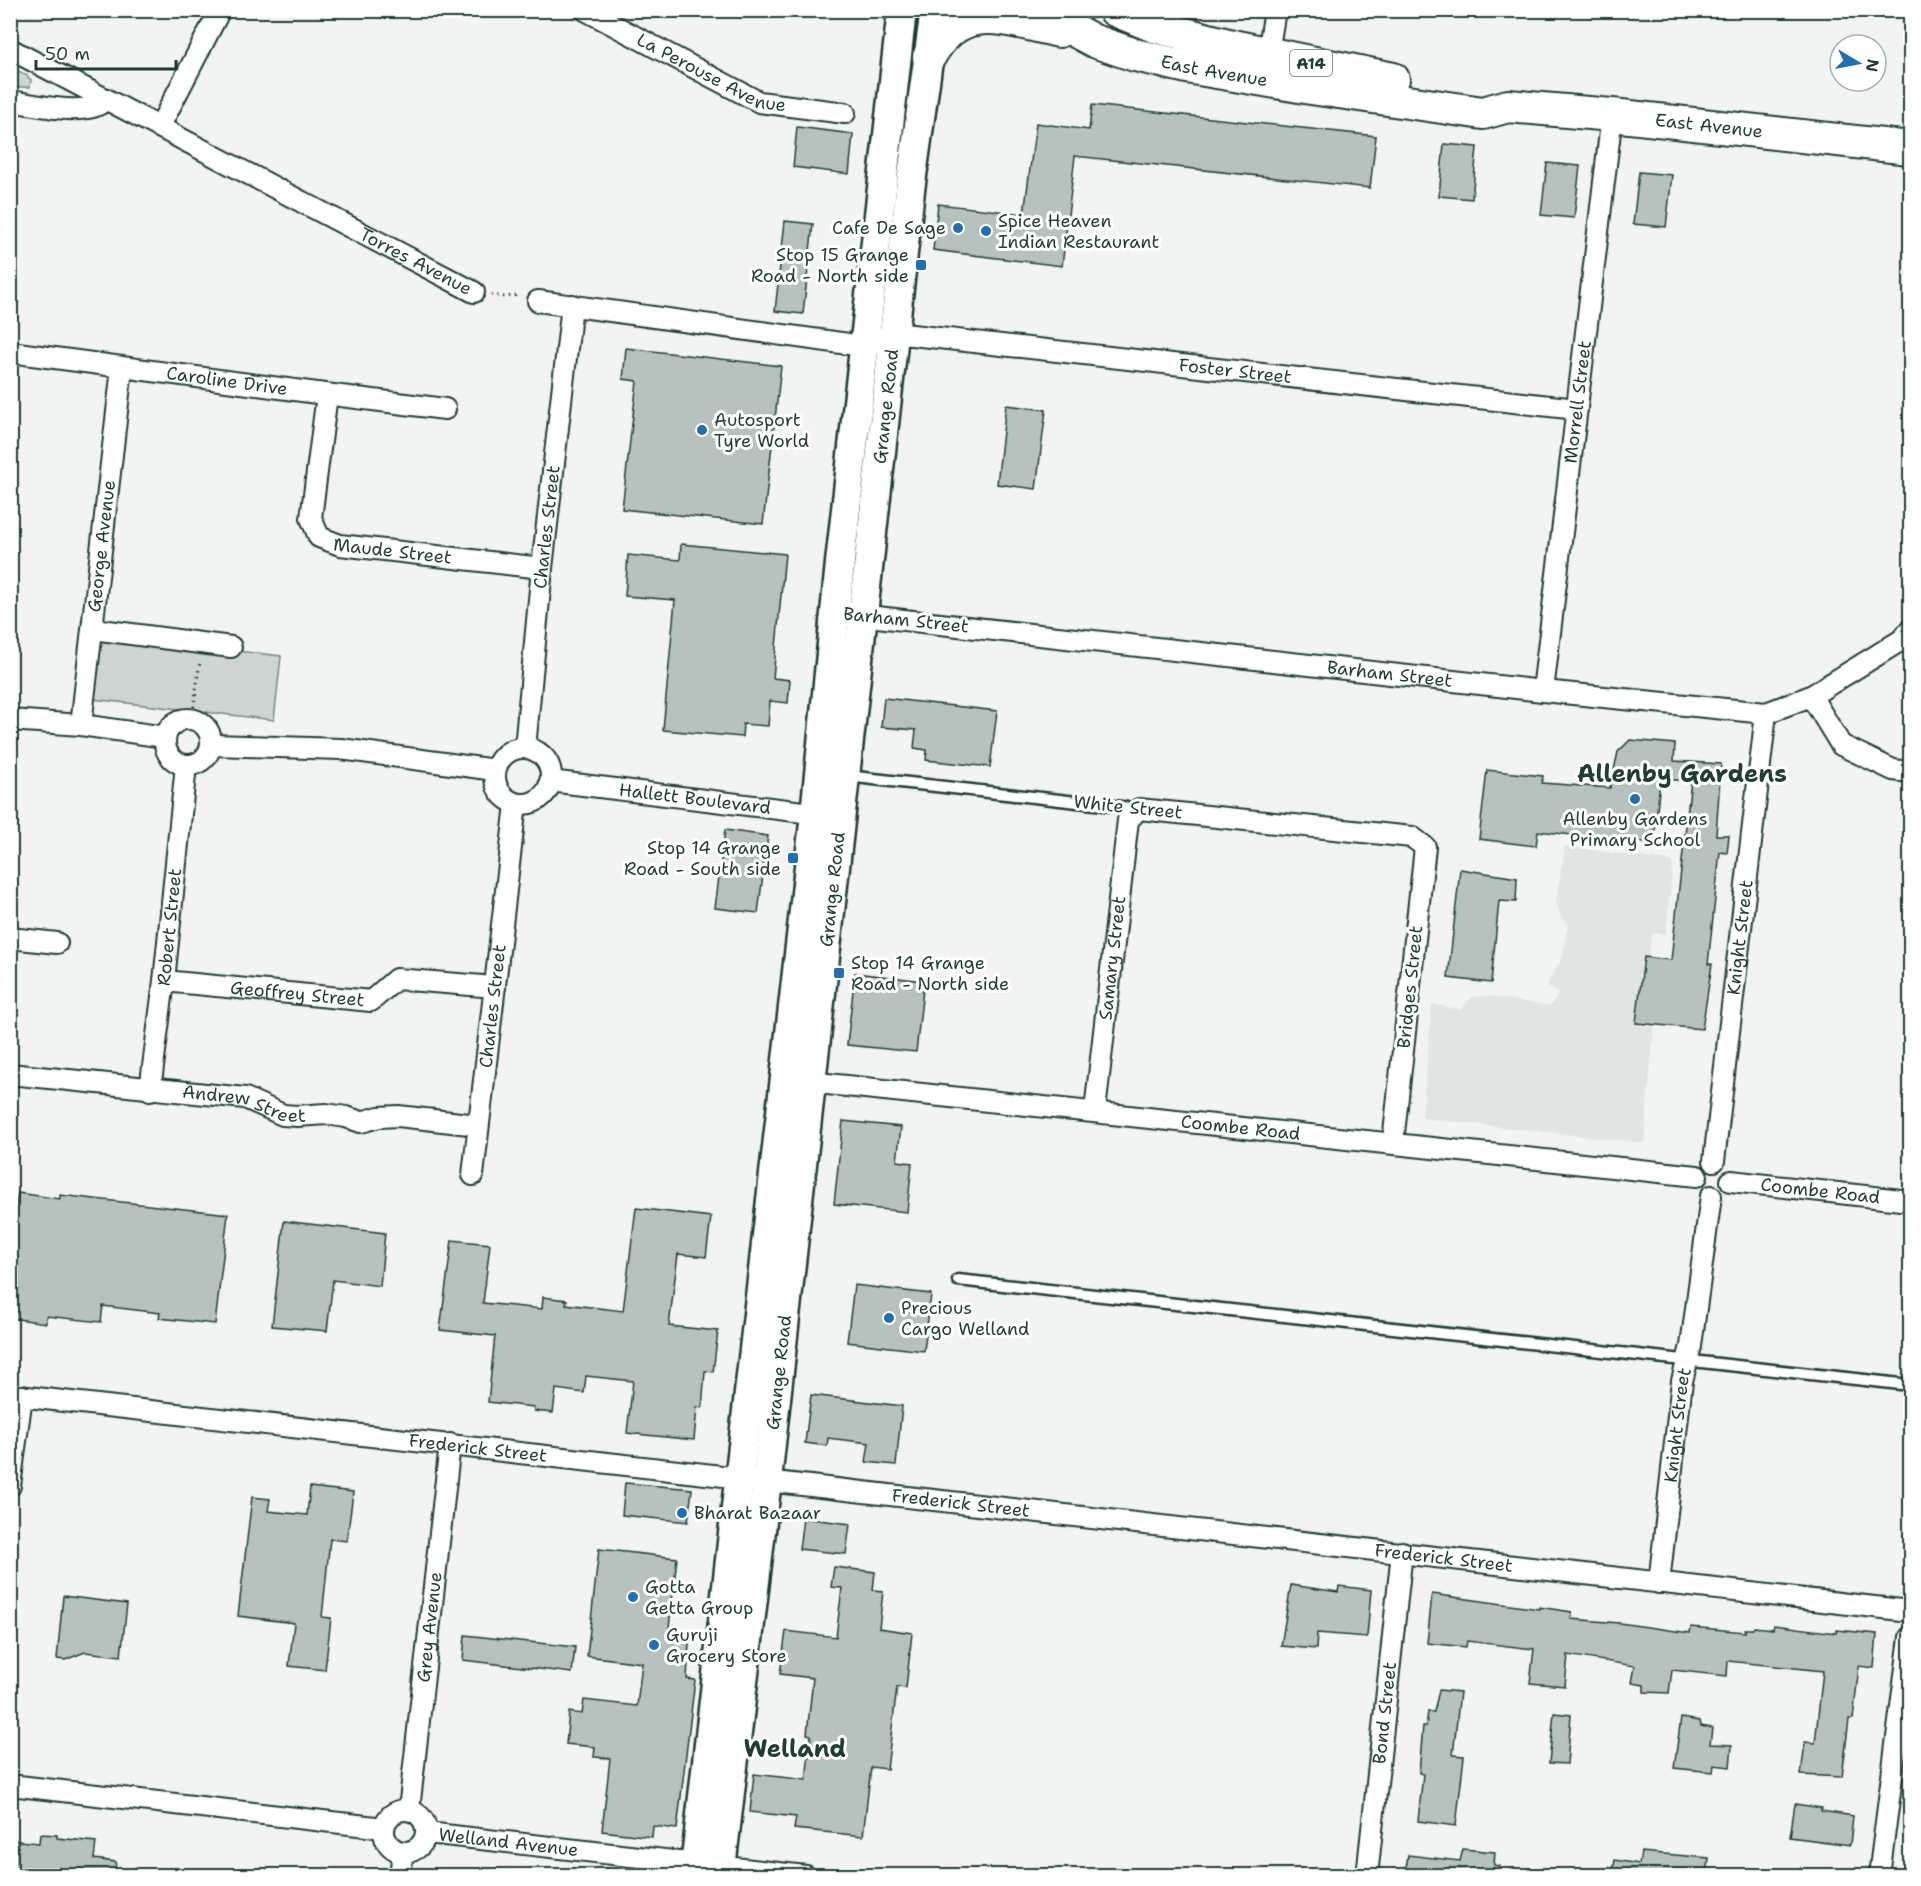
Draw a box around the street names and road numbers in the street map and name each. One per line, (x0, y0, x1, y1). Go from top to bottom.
street label: La Perouse Avenue (633, 27, 787, 117)
street label: East Avenue (1158, 49, 1269, 92)
road number: A14 (1290, 50, 1332, 76)
street label: East Avenue (1654, 108, 1764, 144)
street label: Torres Avenue (355, 222, 476, 301)
street label: Morrell Street (1558, 339, 1597, 465)
street label: Grange Road (868, 348, 904, 465)
street label: Foster Street (1177, 353, 1293, 389)
street label: Caroline Drive (165, 361, 289, 401)
street label: Charles Street (528, 464, 566, 590)
street label: George Avenue (82, 479, 121, 614)
street label: Maude Street (332, 532, 453, 570)
street label: Barham Street (842, 601, 970, 639)
street label: Barham Street (1326, 655, 1454, 693)
street label: Hallett Boulevard (618, 778, 772, 820)
street label: White Street (1072, 789, 1184, 825)
street label: Grange Road (814, 831, 851, 948)
street label: Robert Street (152, 867, 187, 987)
street label: Knight Street (1721, 878, 1759, 996)
street label: Samary Street (1093, 894, 1131, 1021)
street label: Bridges Street (1392, 924, 1428, 1050)
street label: Charles Street (474, 943, 512, 1069)
street label: Geoffrey Street (229, 975, 366, 1012)
street label: Andrew Street (181, 1080, 307, 1128)
street label: Coombe Road (1180, 1109, 1302, 1146)
street label: Coombe Road (1759, 1172, 1881, 1210)
street label: Grange Road (761, 1314, 797, 1431)
street label: Knight Street (1659, 1365, 1697, 1484)
street label: Frederick Street (408, 1428, 548, 1468)
street label: Frederick Street (891, 1483, 1031, 1523)
street label: Frederick Street (1373, 1538, 1514, 1578)
street label: Grey Avenue (411, 1571, 448, 1684)
street label: Bond Street (1367, 1660, 1402, 1765)
street label: Welland Avenue (437, 1822, 580, 1862)

